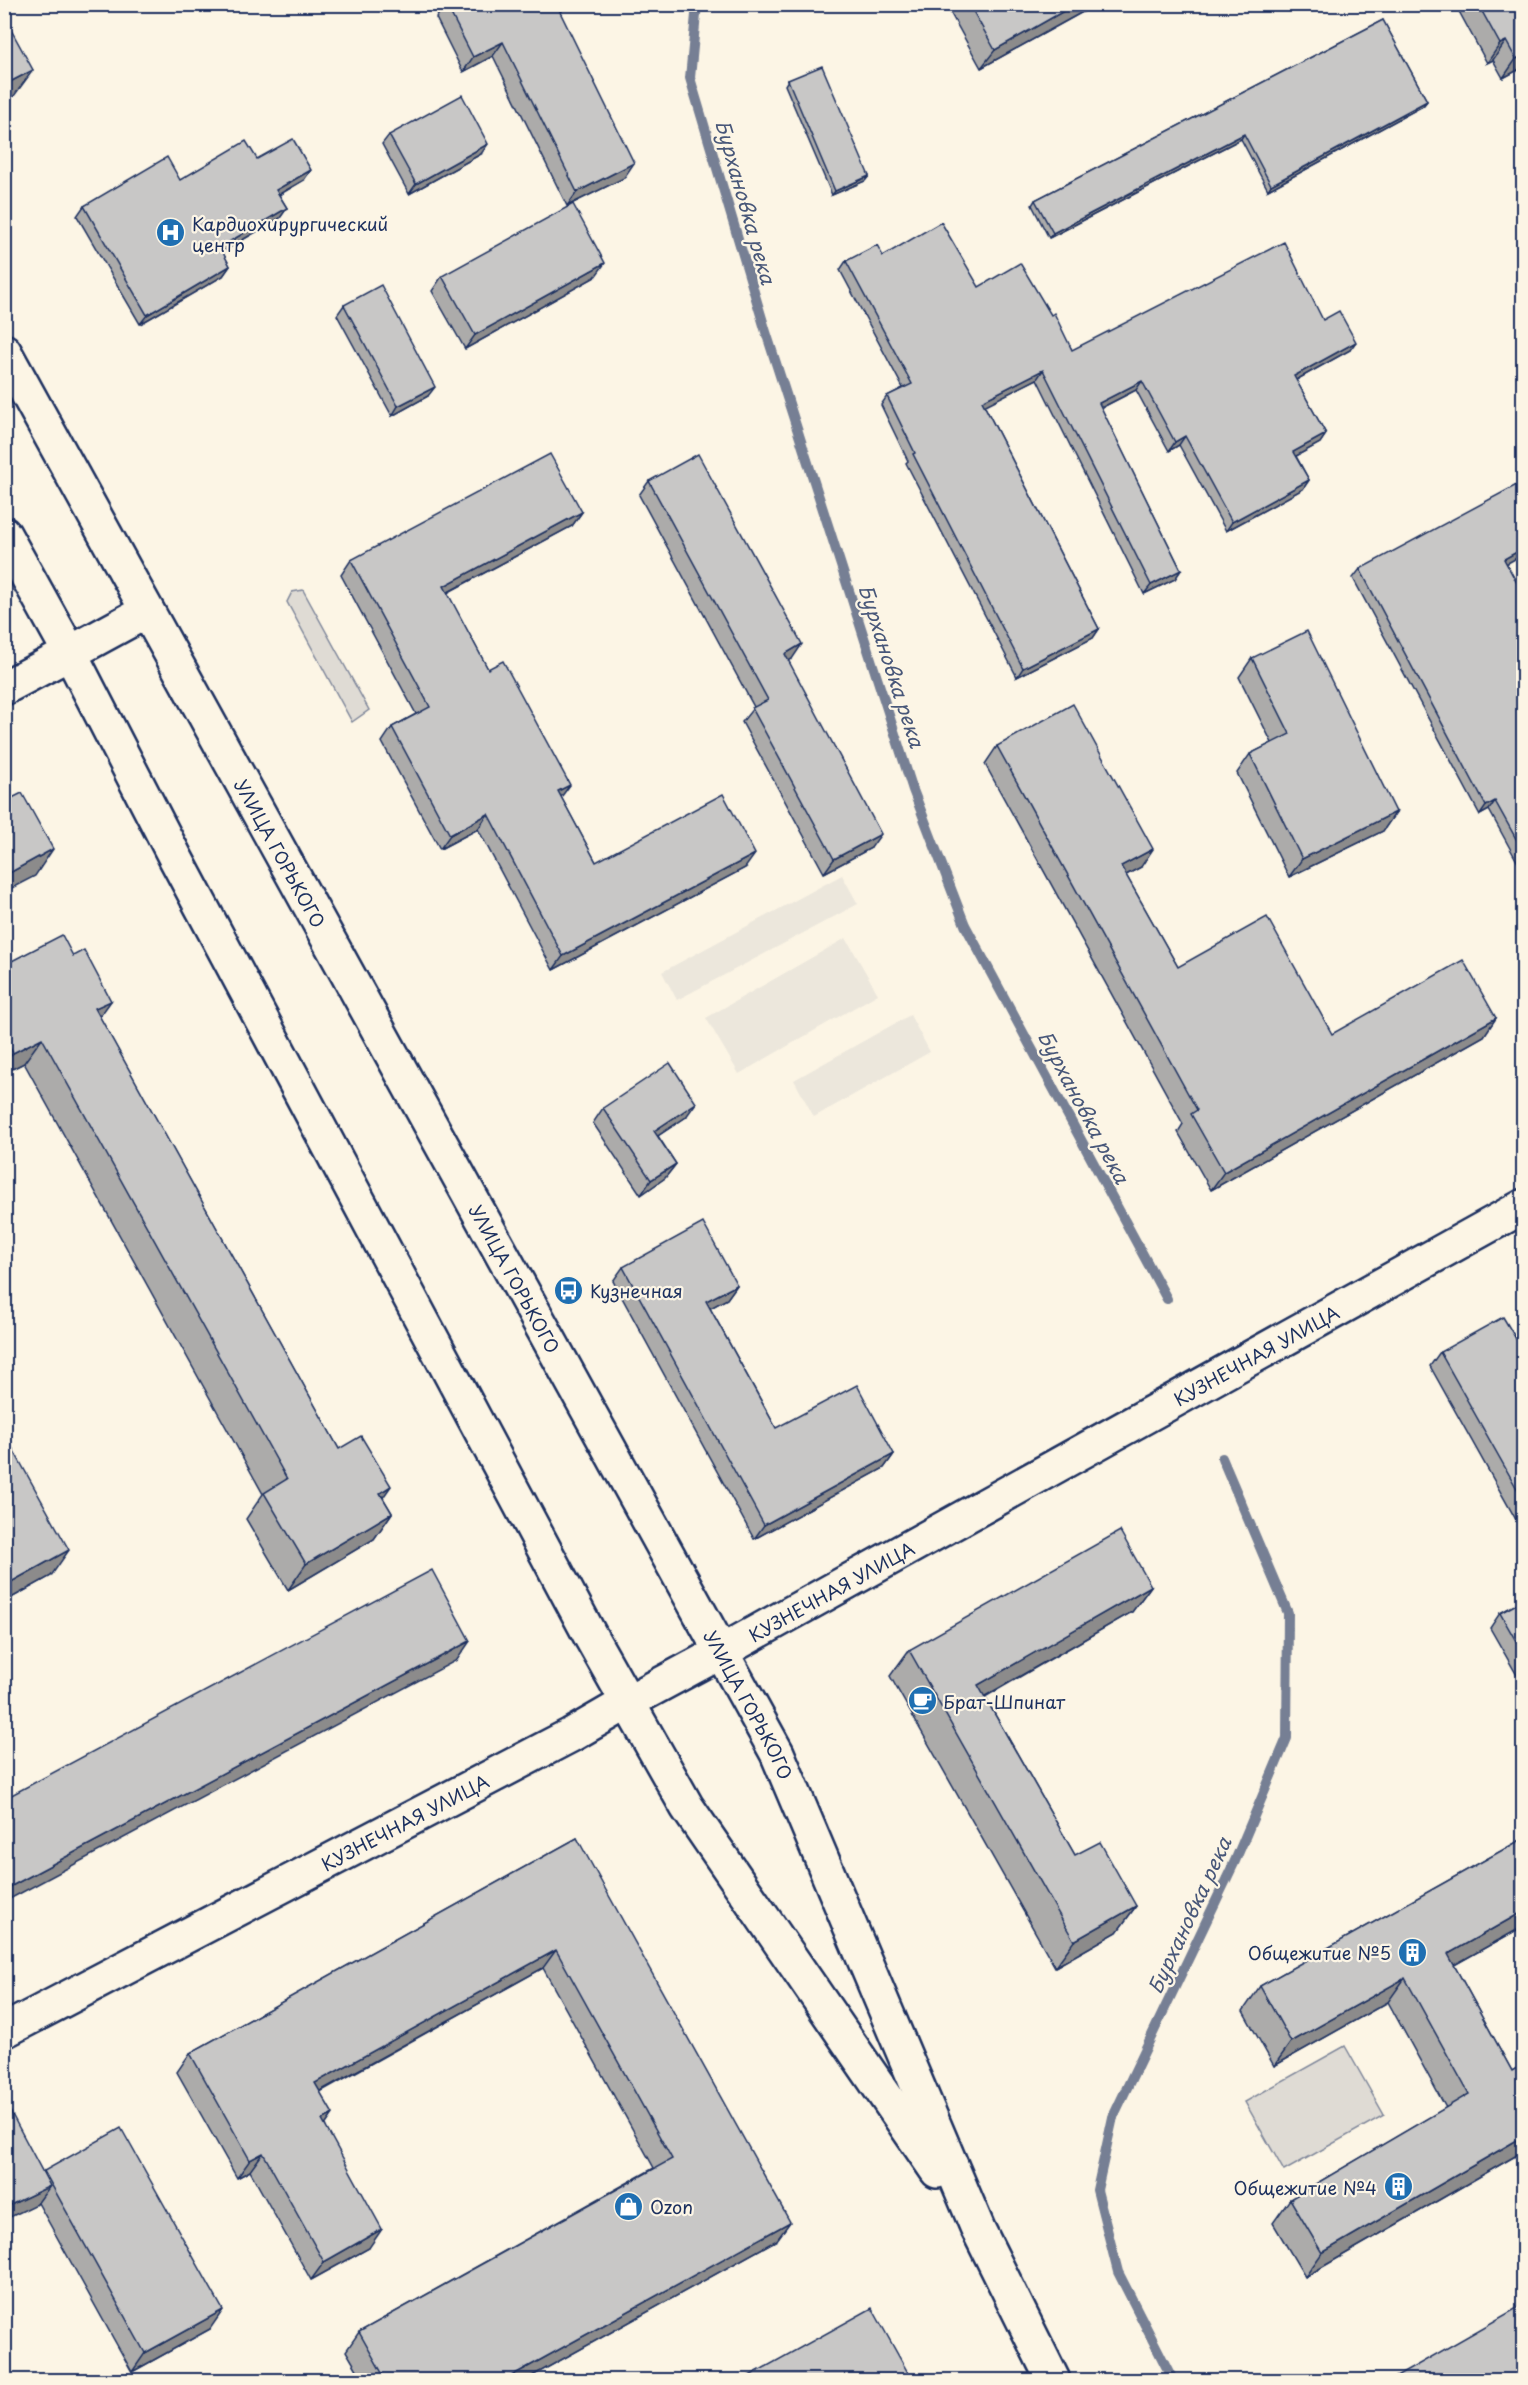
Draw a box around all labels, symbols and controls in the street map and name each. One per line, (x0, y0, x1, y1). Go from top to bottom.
water label: Бурхановка река (708, 116, 784, 288)
place label: Кардиохирургический центр (192, 210, 388, 258)
hospital icon: Кардиохирургический центр (155, 217, 187, 249)
water label: Бурхановка река (852, 581, 933, 752)
street label: УЛИЦА ГОРЬКОГО (229, 774, 333, 932)
water label: Бурхановка река (1031, 1025, 1137, 1189)
street label: УЛИЦА ГОРЬКОГО (463, 1199, 567, 1358)
bus stop icon: Кузнечная (553, 1274, 585, 1306)
place label: Кузнечная (590, 1277, 683, 1304)
street label: КУЗНЕЧНАЯ УЛИЦА (1168, 1298, 1344, 1412)
street label: КУЗНЕЧНАЯ УЛИЦА (743, 1534, 919, 1648)
street label: УЛИЦА ГОРЬКОГО (698, 1625, 800, 1783)
cafe icon: Брат-Шпинат (906, 1685, 938, 1717)
place label: Брат-Шпинат (943, 1688, 1066, 1715)
street label: КУЗНЕЧНАЯ УЛИЦА (316, 1767, 493, 1877)
water label: Бурхановка река (1140, 1831, 1239, 1998)
building icon: Общежитие №5 (1396, 1936, 1428, 1968)
place label: Общежитие №5 (1248, 1939, 1391, 1966)
building icon: Общежитие №4 (1382, 2171, 1414, 2203)
place label: Общежитие №4 (1233, 2174, 1377, 2201)
shop icon: Ozon (613, 2190, 645, 2222)
place label: Ozon (650, 2193, 693, 2220)

